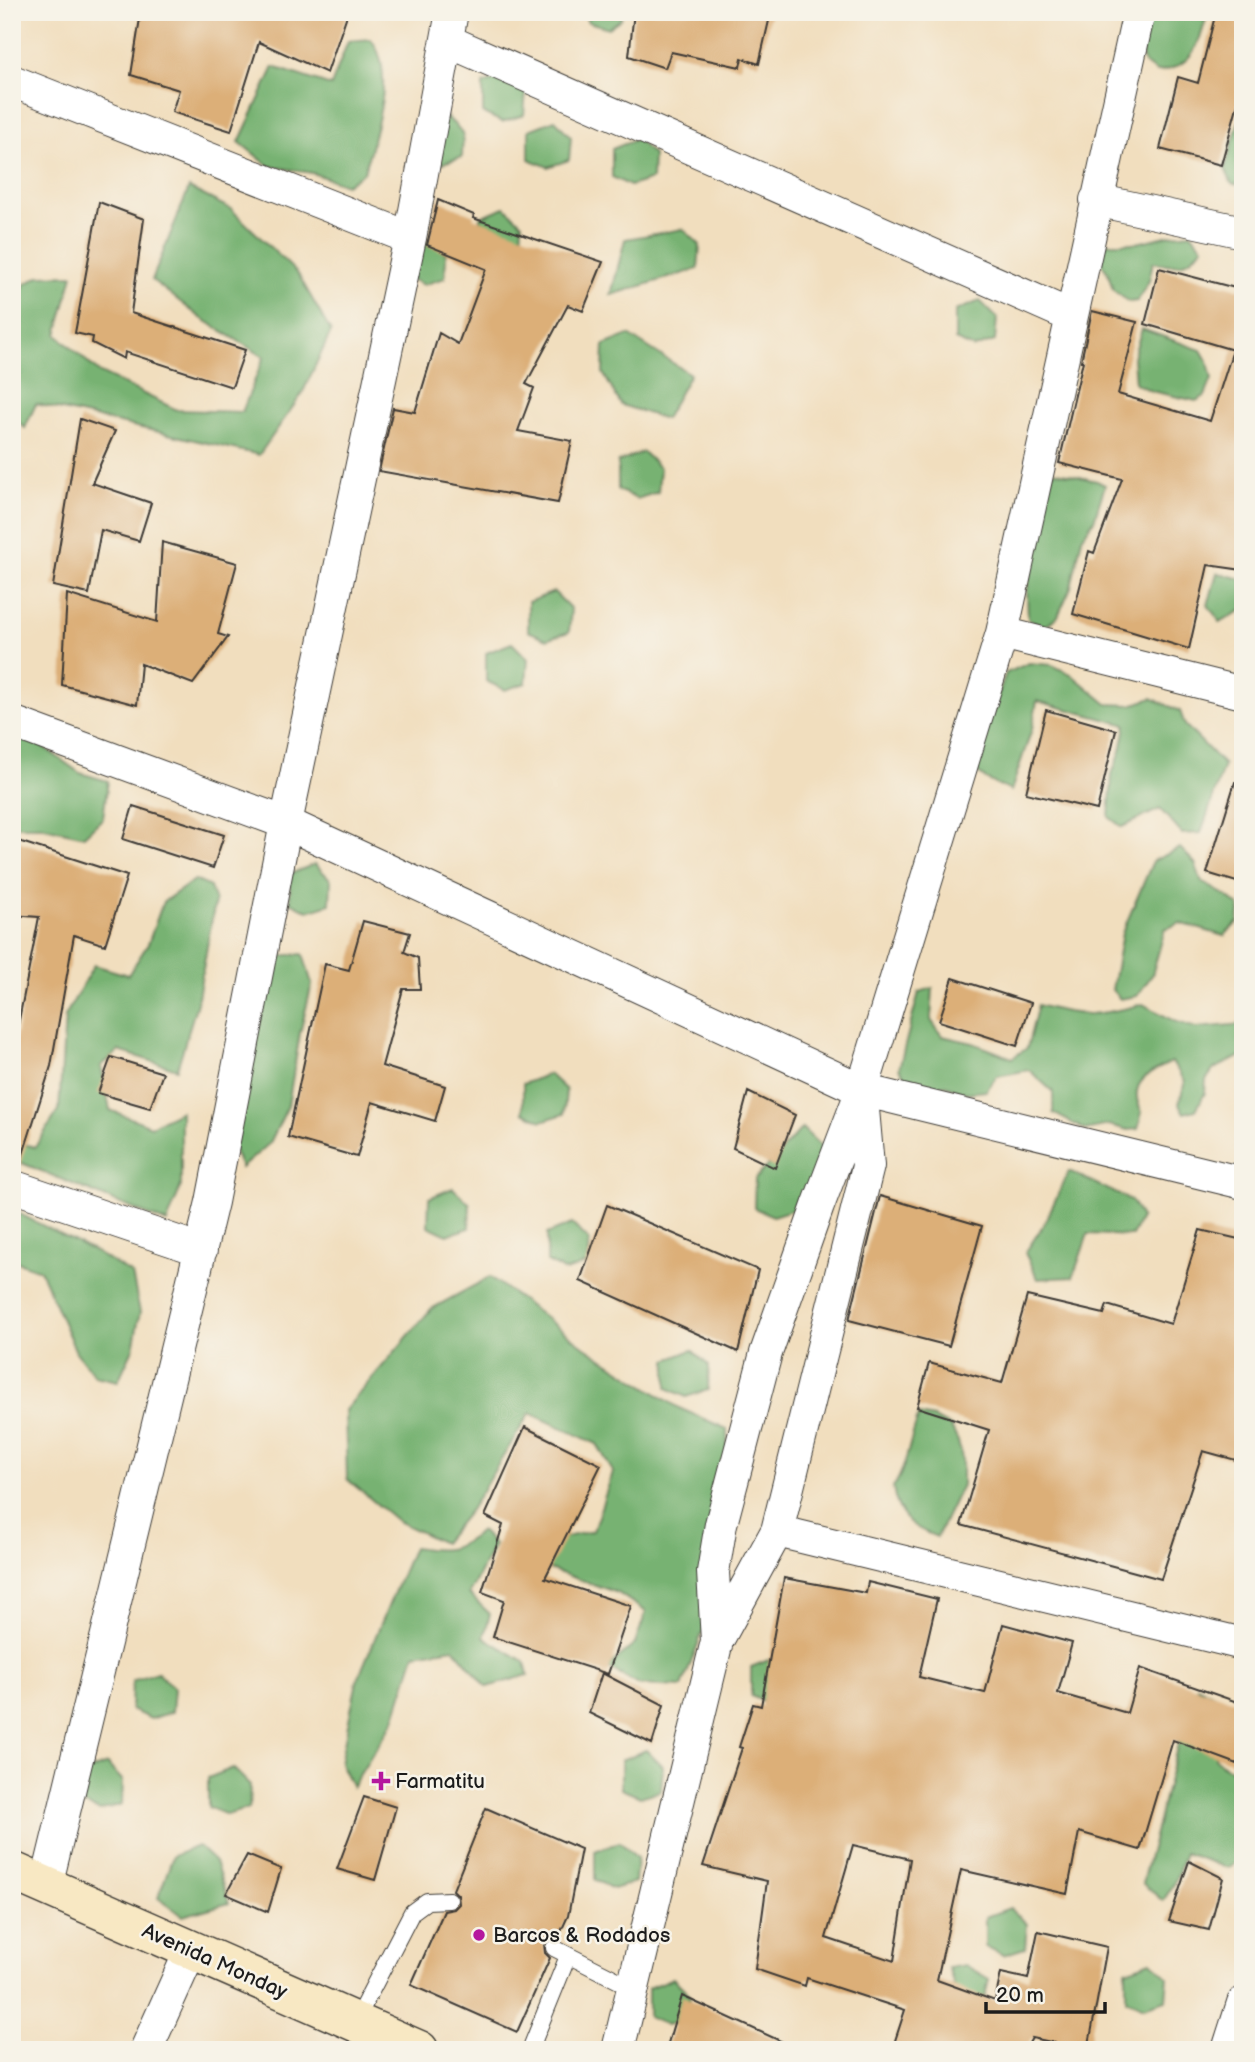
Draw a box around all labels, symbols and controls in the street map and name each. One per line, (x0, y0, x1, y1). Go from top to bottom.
place label: Farmatitu (395, 1769, 485, 1794)
marker: Farmatitu (373, 1773, 389, 1789)
street label: Avenida Monday (138, 1918, 292, 2005)
place label: Barcos & Rodados (493, 1923, 670, 1948)
marker: Barcos & Rodados (471, 1927, 487, 1943)
scale bar (986, 1971, 1104, 2015)
text: 20 m (996, 1983, 1044, 2008)

